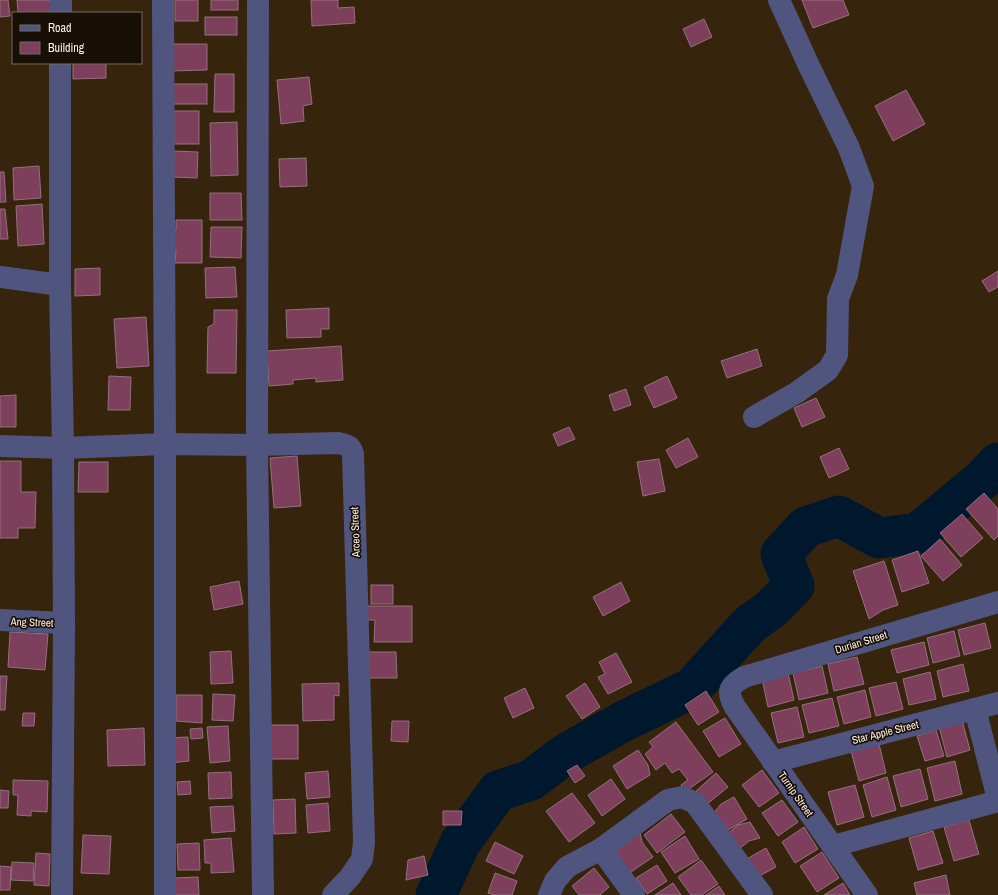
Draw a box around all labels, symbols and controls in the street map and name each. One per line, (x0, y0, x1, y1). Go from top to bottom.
legend (12, 12, 142, 64)
text: Road (48, 20, 72, 36)
text: Building (48, 40, 85, 56)
street label: Arceo Street (347, 506, 363, 558)
street label: Ang Street (9, 614, 54, 630)
street label: Durian Street (833, 627, 889, 657)
street label: Star Apple Street (850, 717, 920, 747)
street label: Turnip Street (775, 769, 817, 820)

